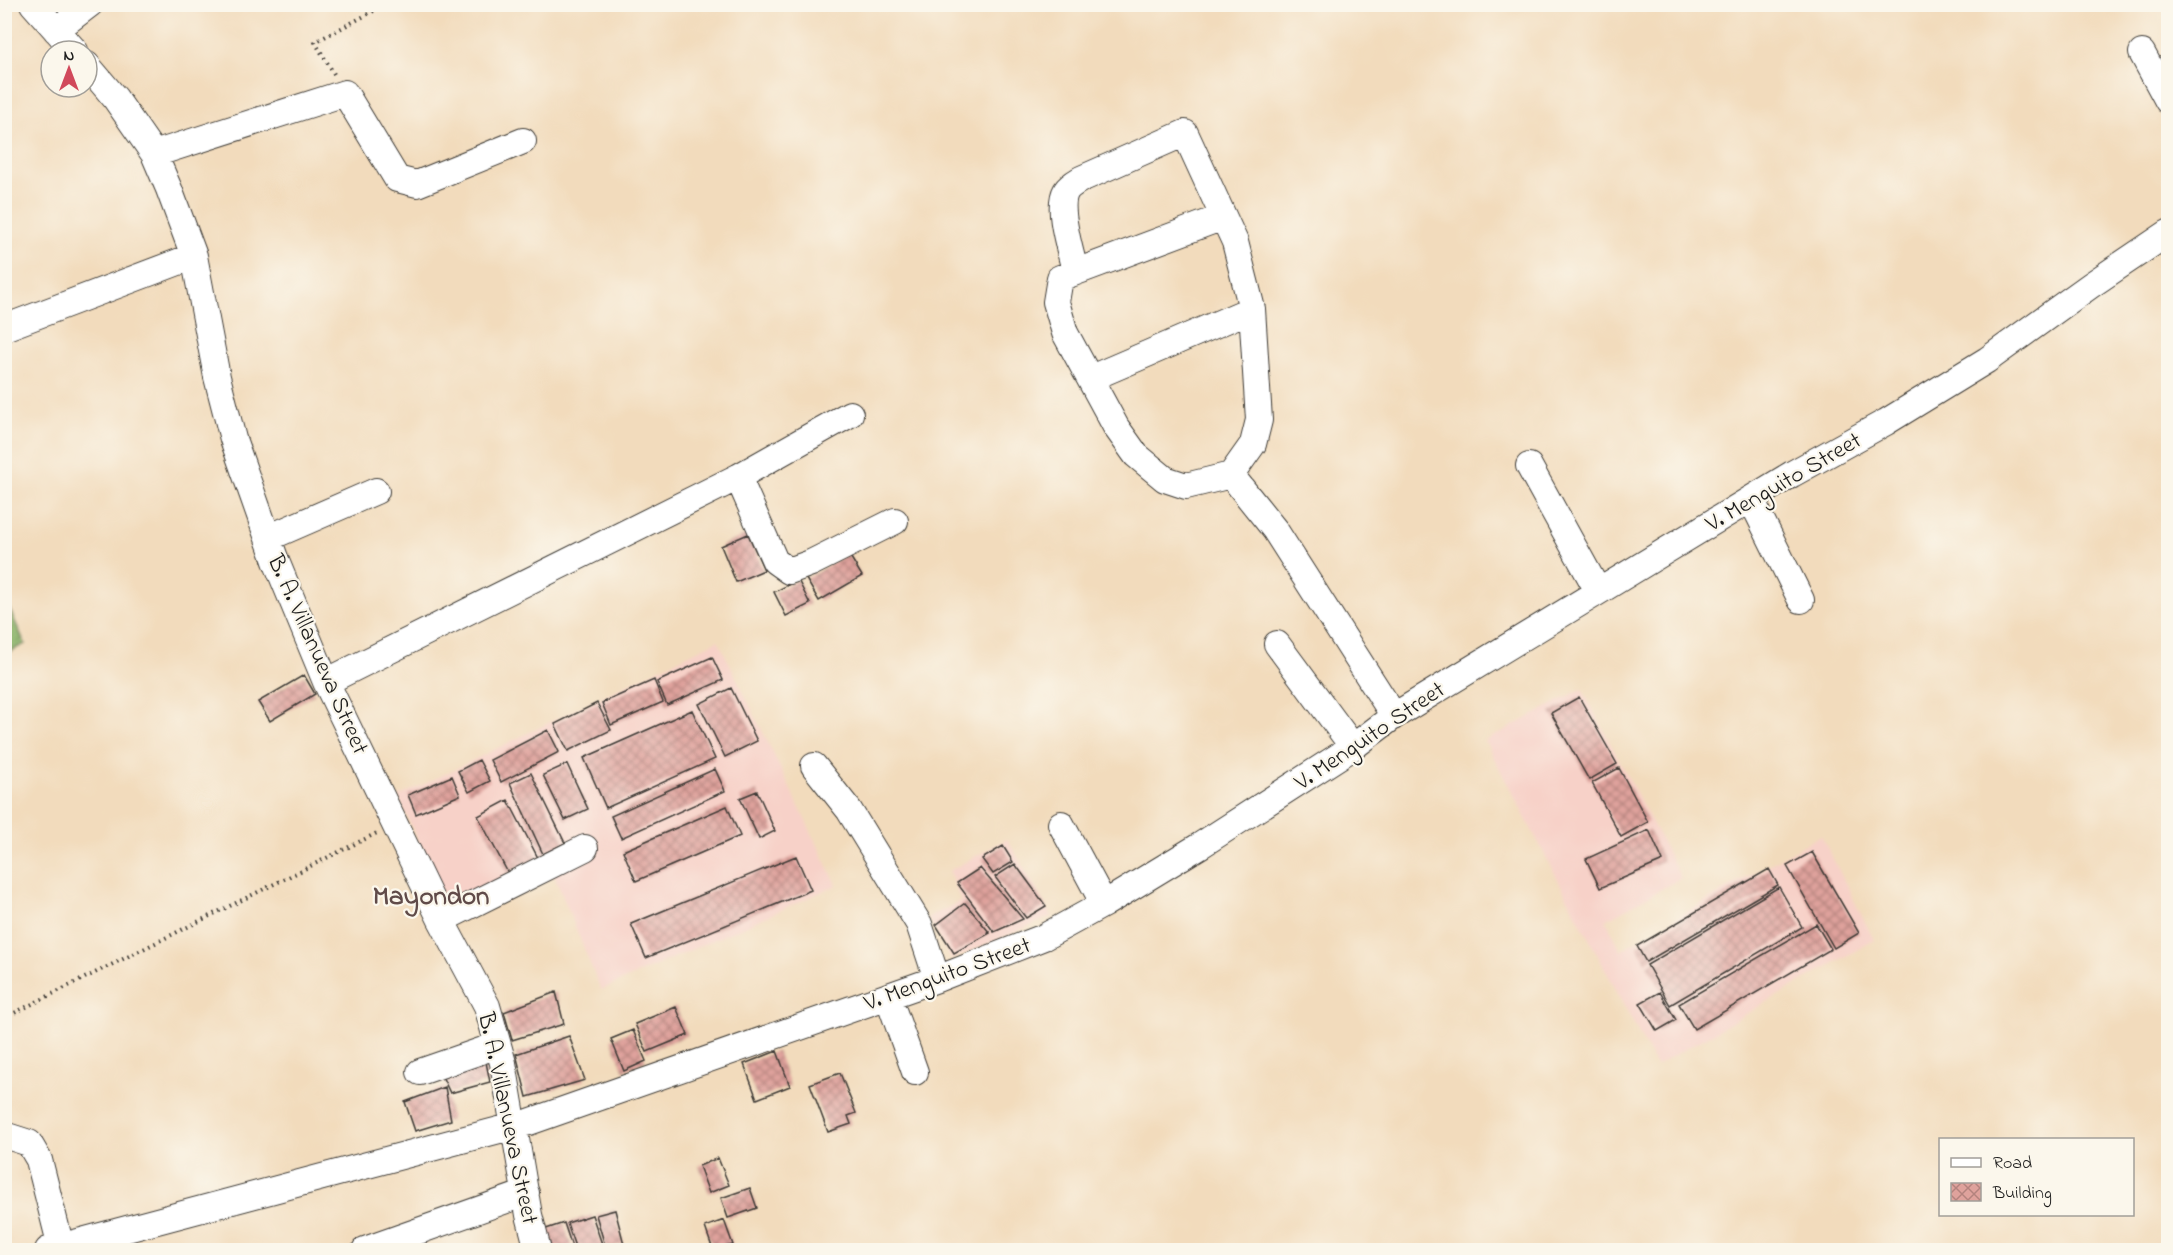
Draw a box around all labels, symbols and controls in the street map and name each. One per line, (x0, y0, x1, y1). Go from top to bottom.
north arrow (39, 39, 99, 99)
text: N (64, 44, 75, 68)
street label: V. Menguito Street (1699, 424, 1869, 543)
street label: B. A. Villanueva Street (256, 549, 377, 761)
street label: V. Menguito Street (1287, 674, 1453, 801)
district label: Mayondon (373, 878, 489, 917)
street label: V. Menguito Street (859, 929, 1036, 1022)
street label: B. A. Villanueva Street (467, 1009, 546, 1228)
legend (1939, 1138, 2134, 1216)
text: Road (1993, 1151, 2032, 1177)
text: Building (1992, 1181, 2052, 1208)

